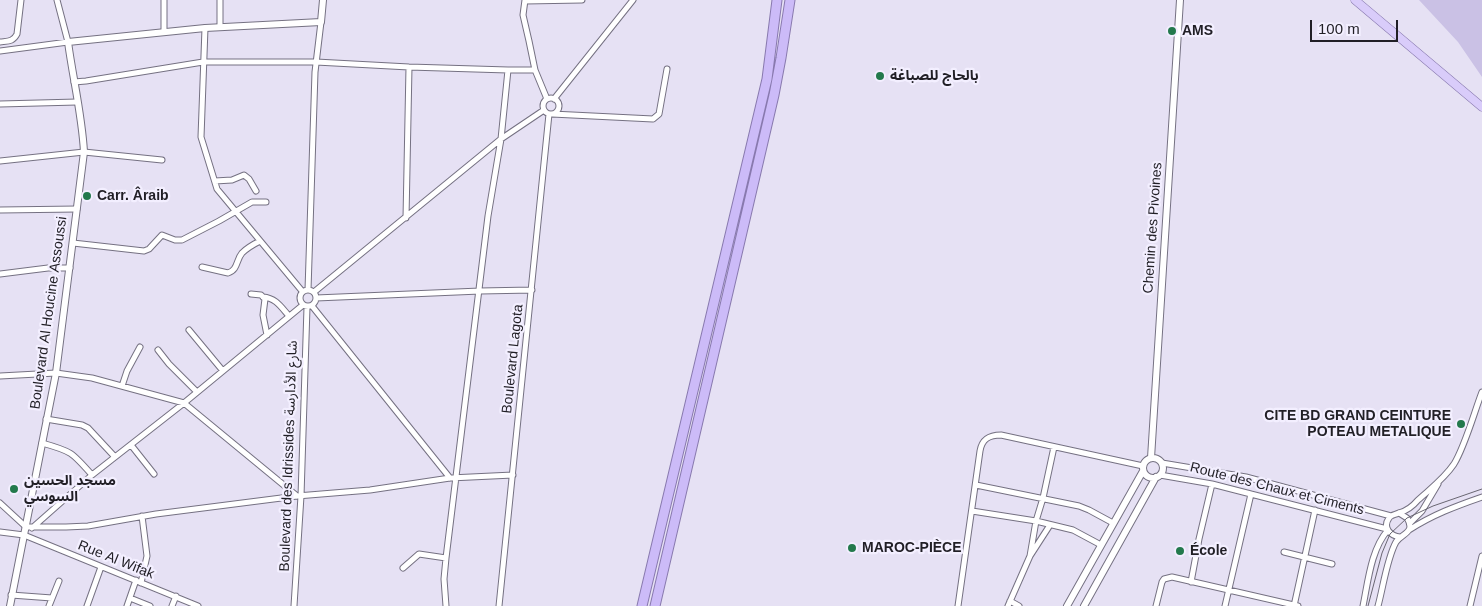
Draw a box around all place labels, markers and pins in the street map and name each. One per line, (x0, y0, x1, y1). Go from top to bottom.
place label: AMS (1182, 23, 1213, 39)
marker: AMS (1166, 25, 1178, 37)
place label: بالحاج للصباغة (890, 68, 979, 84)
marker: بالحاج للصباغة (874, 70, 886, 82)
place label: Carr. Âraib (97, 188, 169, 204)
marker: Carr. Âraib (81, 190, 93, 202)
place label: CITE BD GRAND CEINTURE POTEAU METALIQUE (1264, 408, 1451, 441)
marker: CITE BD GRAND CEINTURE POTEAU METALIQUE (1455, 418, 1467, 430)
place label: مسجد الحسين السوسي (24, 473, 116, 506)
marker: مسجد الحسين السوسي (8, 483, 20, 495)
place label: MAROC-PIÈCE (862, 540, 962, 556)
marker: MAROC-PIÈCE (846, 542, 858, 554)
place label: École (1190, 543, 1227, 559)
marker: École (1174, 545, 1186, 557)

